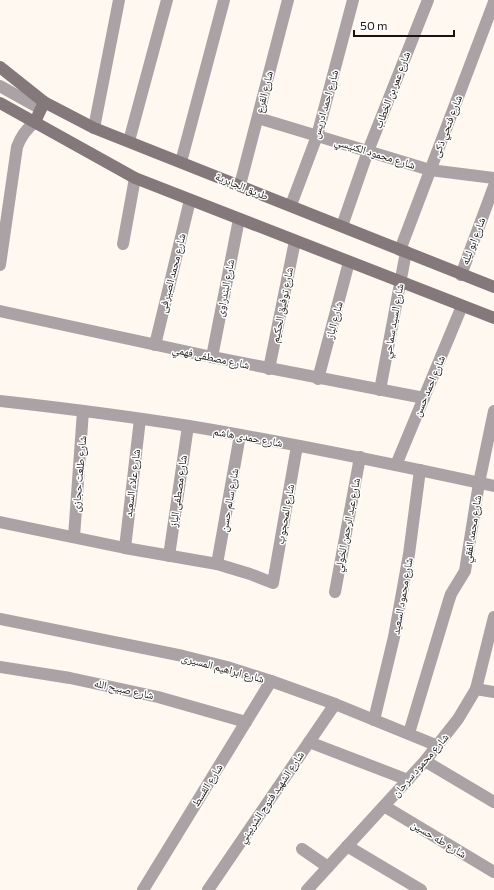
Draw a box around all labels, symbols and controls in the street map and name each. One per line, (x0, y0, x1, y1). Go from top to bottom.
scale bar (354, 12, 454, 38)
text: 50 m (360, 18, 388, 32)
street label: شارع عمر بن الخطاب (371, 49, 413, 131)
street label: شارع احمد ادريس (309, 68, 341, 140)
street label: شارع القرع (252, 69, 276, 115)
street label: شارع فتحي ذكى (429, 93, 467, 160)
street label: شارع محمود الكنيسي (332, 134, 417, 174)
street label: طريق الجابرية (213, 169, 271, 203)
street label: شارع ابو ليله (458, 215, 488, 267)
street label: شارع محمد الصيرفى (155, 232, 189, 314)
street label: شارع البندراوى (213, 258, 237, 318)
street label: شارع توفيق الحكيم (268, 266, 297, 344)
street label: شارع السيد سماحي (380, 283, 408, 360)
street label: شارع الباز (322, 300, 346, 341)
street label: شارع مصطفى فهمي (171, 342, 251, 374)
street label: شارع احمد حسن (410, 353, 448, 419)
street label: شارع حمدى هاشم (212, 424, 284, 451)
street label: شارع طلعت حجازى (69, 435, 89, 513)
street label: شارع علاء السعيد (121, 448, 143, 518)
street label: شارع مصطفى الباز (166, 454, 190, 529)
street label: شارع سالم حسن (217, 467, 242, 533)
street label: شارع عبد الرحمن الخولي (331, 477, 365, 574)
street label: شارع المحجوب (273, 483, 297, 545)
street label: شارع محمد الفقي (460, 494, 486, 564)
street label: شارع محمود السعيد (388, 557, 416, 635)
street label: شارع ابراهيم المسيرى (180, 650, 266, 687)
street label: شارع صبيح الله (93, 676, 155, 702)
street label: شارع محمود سرحان (389, 730, 451, 800)
street label: شارع الشهيد فتوح الشربيني (235, 748, 308, 847)
street label: شارع القسط (188, 761, 226, 809)
street label: شارع طه حسين (409, 817, 469, 861)

